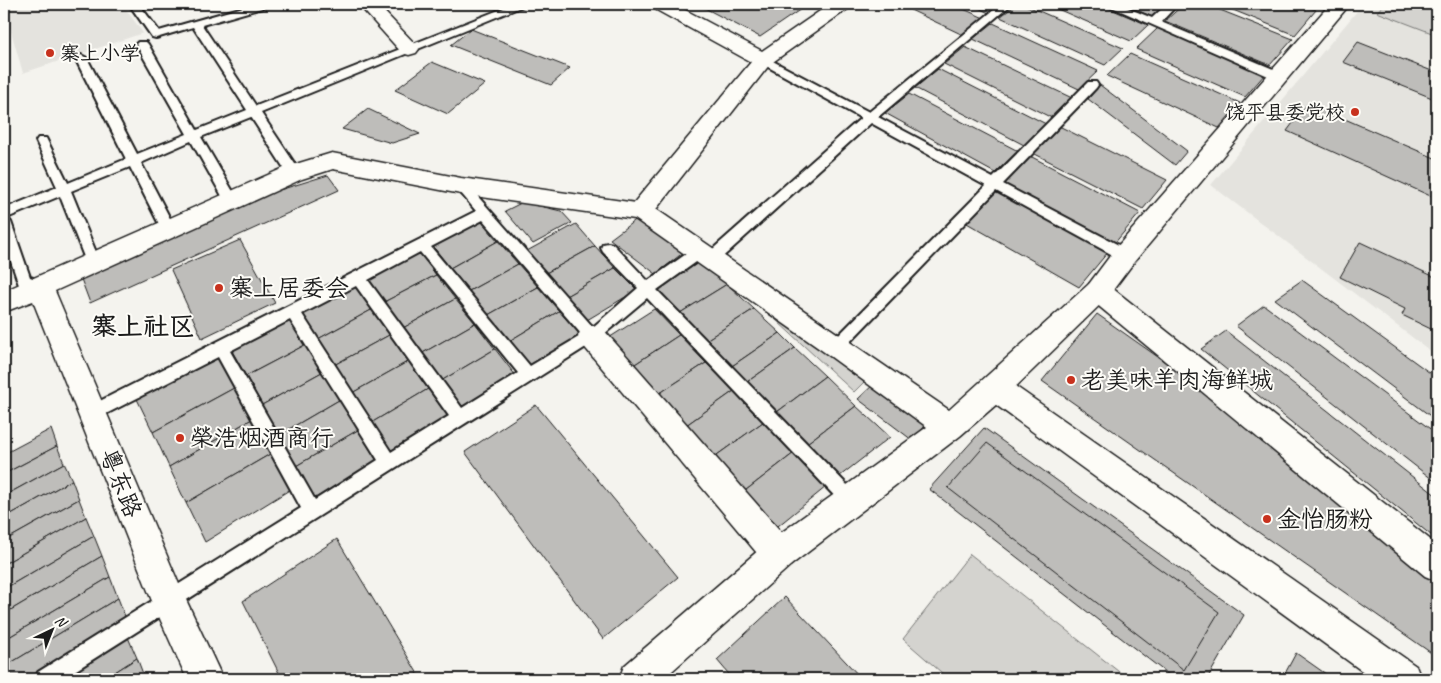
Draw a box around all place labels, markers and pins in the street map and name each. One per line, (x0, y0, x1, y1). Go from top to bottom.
place label: 寨上小学 (60, 41, 140, 66)
marker: 寨上小学 (44, 47, 56, 59)
place label: 饶平县委党校 (1225, 100, 1345, 125)
marker: 饶平县委党校 (1349, 106, 1361, 118)
place label: 寨上居委会 (229, 273, 349, 303)
marker: 寨上居委会 (213, 282, 225, 294)
place label: 老美味羊肉海鲜城 (1081, 365, 1273, 395)
marker: 老美味羊肉海鲜城 (1065, 374, 1077, 386)
place label: 榮浩烟酒商行 (190, 423, 334, 453)
marker: 榮浩烟酒商行 (174, 432, 186, 444)
place label: 金怡肠粉 (1277, 504, 1373, 534)
marker: 金怡肠粉 (1261, 513, 1273, 525)

